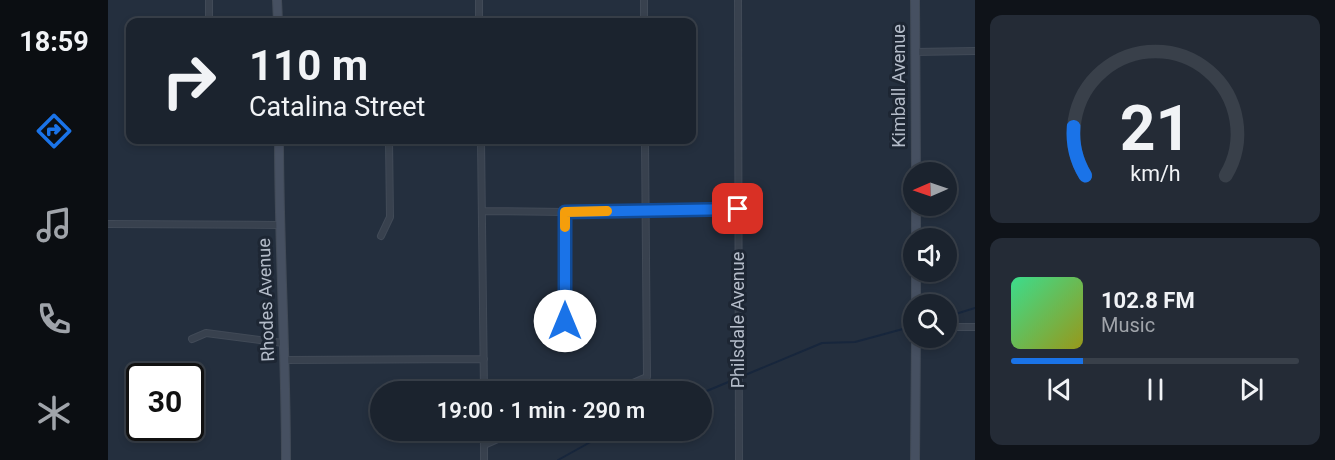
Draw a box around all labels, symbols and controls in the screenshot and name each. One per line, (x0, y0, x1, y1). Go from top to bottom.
street label: Kimball Avenue (888, 24, 909, 148)
text: 18:59 (19, 26, 89, 58)
text: 110 m (249, 41, 368, 90)
icon: right (150, 42, 228, 120)
text: Catalina Street (249, 91, 425, 123)
text: 21 (1119, 92, 1191, 165)
icon: directions (33, 110, 75, 152)
text: km/h (1130, 161, 1180, 186)
north arrow (903, 162, 957, 216)
map controls (903, 162, 957, 348)
pin (712, 183, 763, 234)
icon: arrive (721, 192, 754, 225)
icon: music (33, 204, 75, 246)
button: sound (903, 228, 957, 282)
street label: Rhodes Avenue (253, 238, 278, 362)
street label: Philsdale Avenue (727, 252, 748, 388)
text: 102.8 FM (1101, 288, 1195, 313)
position arrow (533, 289, 597, 353)
button: search (903, 294, 957, 348)
icon: phone (33, 298, 75, 340)
text: Music (1101, 313, 1155, 337)
speed limit sign: 30 (126, 363, 204, 441)
icon: previous (1043, 373, 1076, 406)
icon: pause (1139, 373, 1172, 406)
icon: next (1235, 373, 1268, 406)
icon: climate (33, 392, 75, 434)
text: 19:00 · 1 min · 290 m (437, 398, 645, 423)

